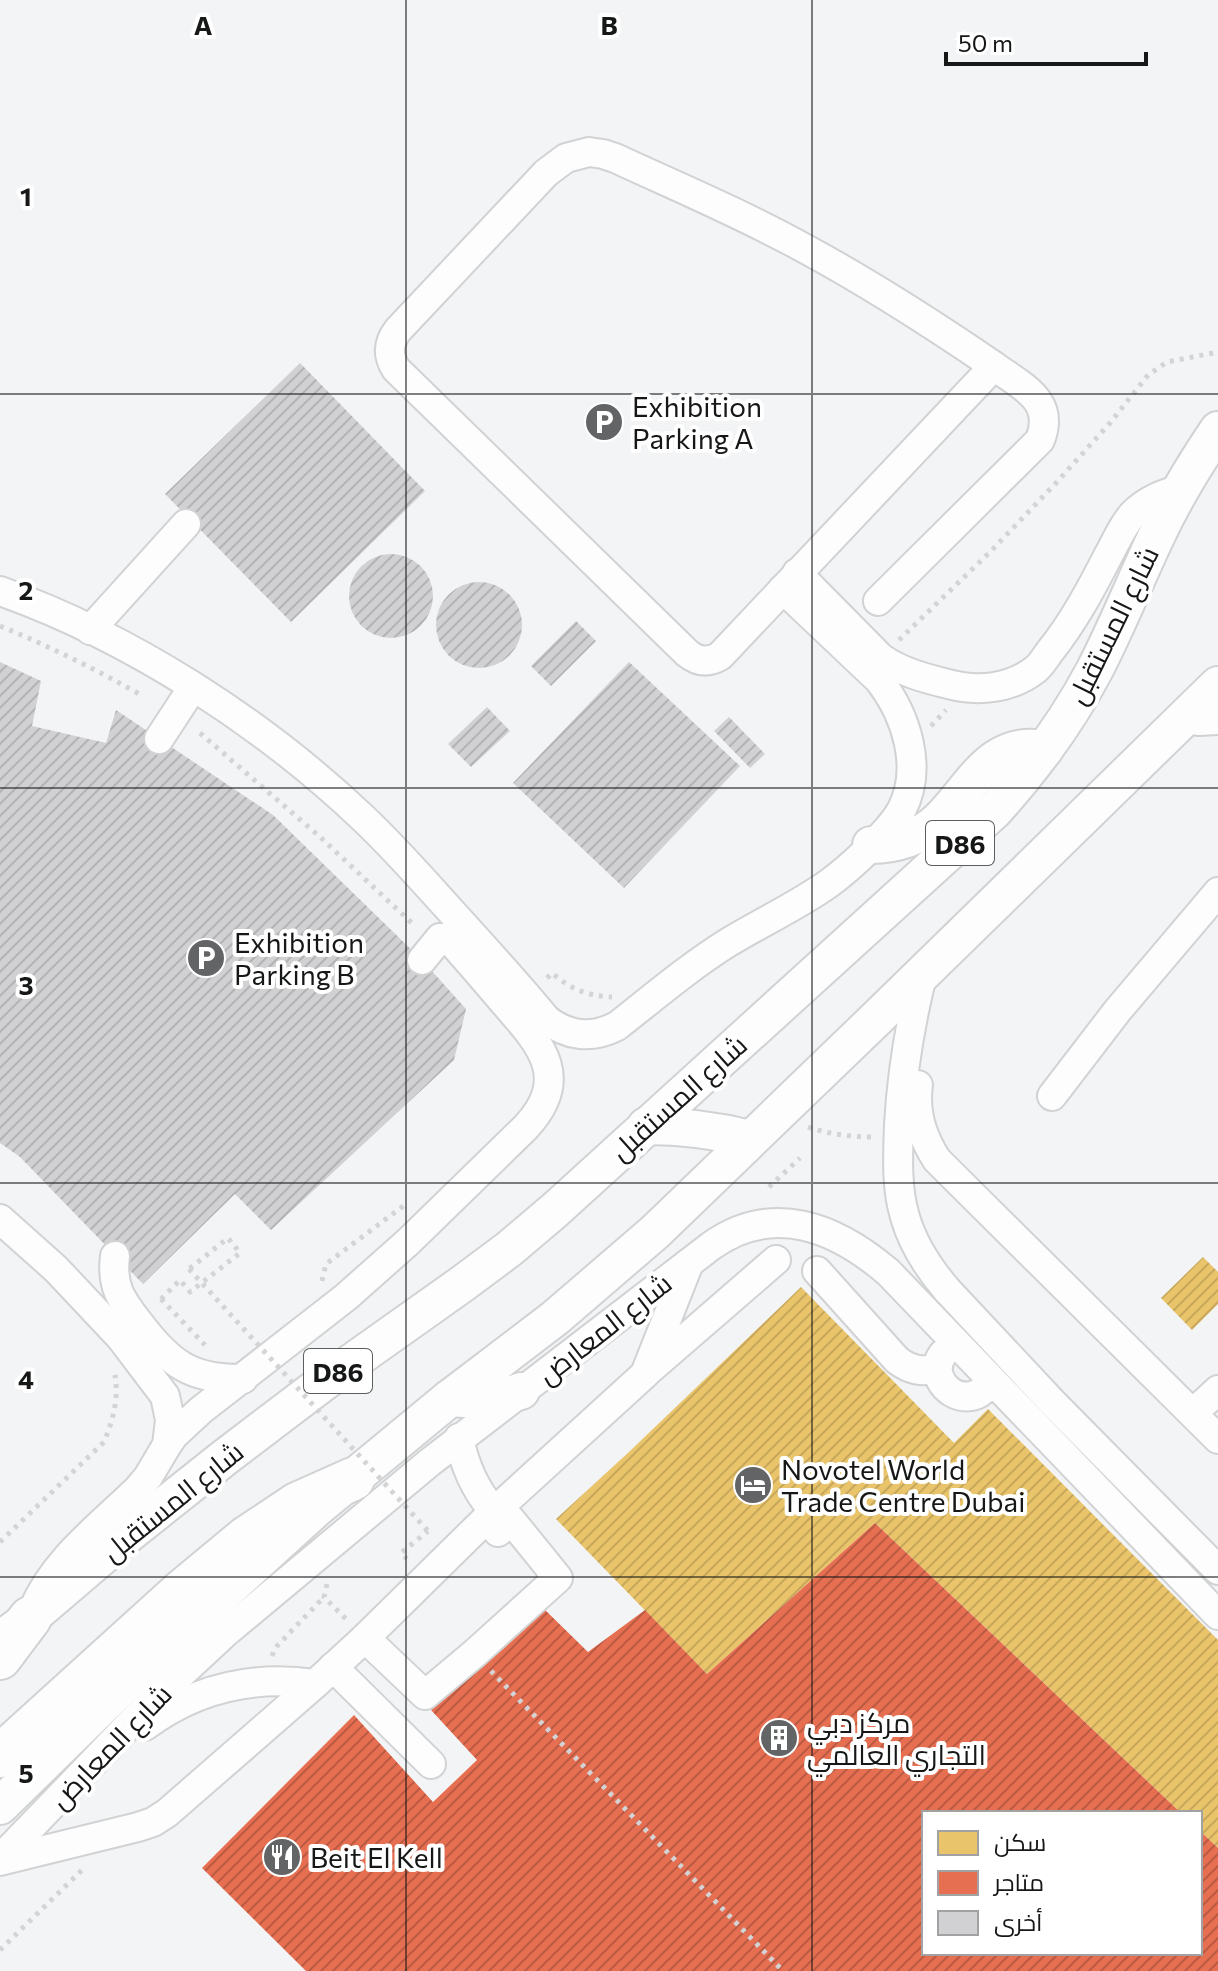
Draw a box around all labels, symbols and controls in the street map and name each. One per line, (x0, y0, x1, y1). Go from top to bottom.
text: A (194, 9, 213, 40)
text: B (600, 9, 618, 40)
scale bar (946, 16, 1146, 66)
text: 50 m (958, 28, 1013, 57)
text: 1 (20, 180, 32, 211)
place label: Exhibition Parking A (632, 389, 762, 455)
parking icon: Exhibition Parking A (583, 401, 625, 443)
street label: شارع المستقبل (1059, 540, 1168, 711)
text: 2 (19, 574, 33, 605)
road number: D86 (926, 821, 994, 865)
place label: Exhibition Parking B (234, 925, 364, 991)
parking icon: Exhibition Parking B (185, 937, 227, 979)
text: 3 (18, 969, 34, 1000)
street label: شارع المستقبل (603, 1027, 755, 1169)
street label: شارع المعارض (530, 1265, 680, 1393)
road number: D86 (304, 1349, 372, 1393)
text: 4 (18, 1363, 34, 1394)
street label: شارع المستقبل (95, 1434, 251, 1571)
place label: Novotel World Trade Centre Dubai (781, 1452, 1025, 1518)
hotel icon: Novotel World Trade Centre Dubai (732, 1464, 774, 1506)
street label: شارع المعارض (42, 1676, 180, 1818)
place label: مركز دبي التجاري العالمي (807, 1705, 986, 1777)
building icon: مركز دبي التجاري العالمي (758, 1717, 800, 1759)
text: 5 (18, 1757, 34, 1788)
legend (922, 1811, 1202, 1955)
text: سكن (994, 1827, 1046, 1857)
restaurant icon: Beit El Kell (261, 1836, 303, 1878)
place label: Beit El Kell (310, 1840, 443, 1874)
text: متاجر (992, 1867, 1044, 1896)
text: أخرى (994, 1907, 1042, 1937)

